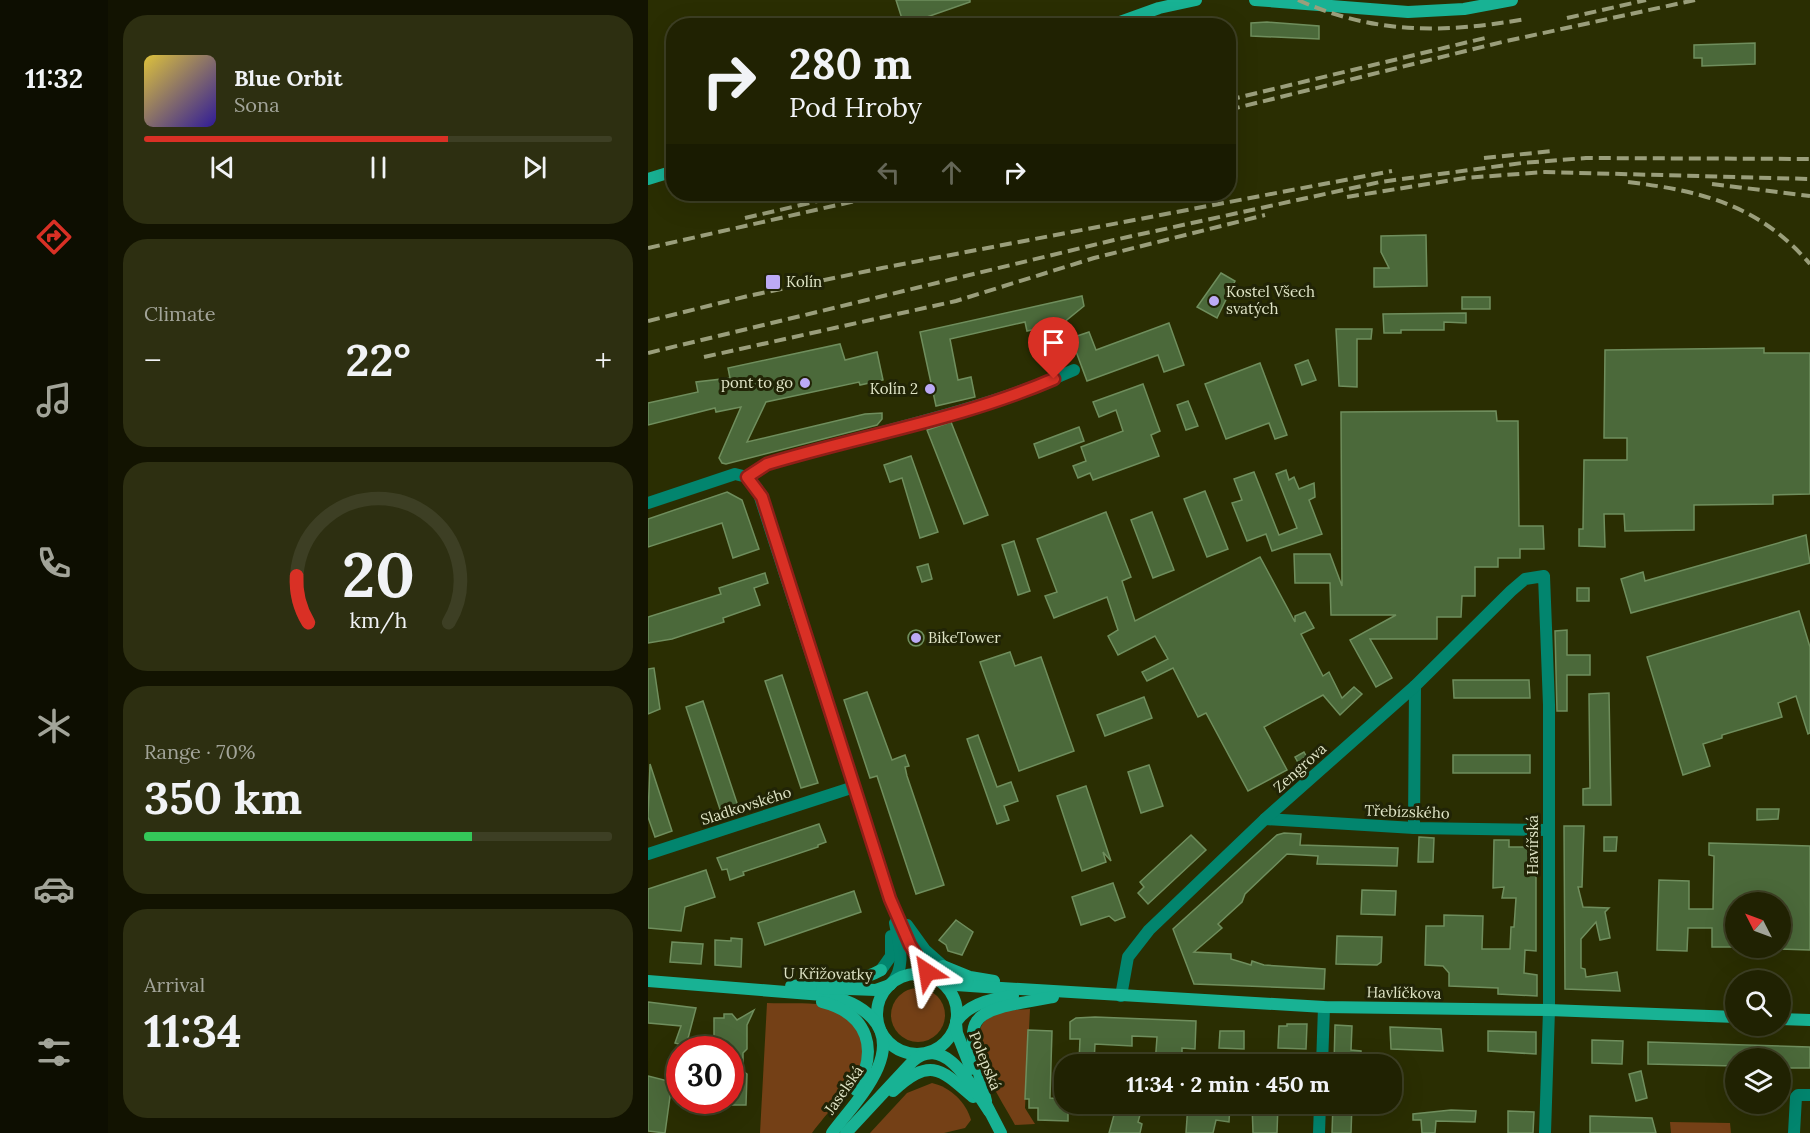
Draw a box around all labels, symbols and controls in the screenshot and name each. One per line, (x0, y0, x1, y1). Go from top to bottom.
text: 280 m (789, 37, 912, 91)
icon: right (690, 42, 768, 120)
text: 11:32 (25, 61, 83, 95)
text: Blue Orbit (234, 64, 342, 92)
text: Pod Hroby (789, 90, 922, 124)
text: Sona (234, 92, 280, 117)
icon: previous (206, 151, 239, 184)
icon: pause (362, 151, 395, 184)
icon: next (518, 151, 551, 184)
icon: left (872, 156, 905, 189)
icon: ahead (935, 156, 968, 189)
icon: right (998, 156, 1031, 189)
icon: directions (33, 216, 75, 258)
place label: Kolín (786, 272, 822, 291)
marker: Kolín (764, 273, 782, 291)
place label: Kostel Všech svatých (1226, 282, 1315, 318)
marker: Kostel Všech svatých (1207, 294, 1221, 308)
text: Climate (144, 301, 216, 326)
pin (1028, 317, 1079, 379)
icon: arrive (1037, 326, 1070, 359)
text: 22° (345, 331, 411, 388)
text: − (144, 339, 162, 381)
text: + (594, 339, 612, 381)
place label: pont to go (721, 373, 793, 392)
marker: pont to go (798, 376, 812, 390)
icon: music (33, 379, 75, 421)
place label: Kolín 2 (870, 379, 918, 398)
marker: Kolín 2 (923, 382, 937, 396)
text: 20 (342, 535, 414, 615)
icon: phone (33, 542, 75, 584)
text: km/h (349, 607, 407, 635)
place label: BikeTower (928, 628, 1001, 647)
marker: BikeTower (909, 631, 923, 645)
icon: climate (33, 705, 75, 747)
text: Range · 70% (144, 739, 255, 764)
street label: Zengrova (1269, 739, 1330, 796)
text: 350 km (144, 769, 302, 826)
street label: Sladkovského (698, 782, 794, 829)
street label: Třebízského (1364, 801, 1450, 822)
street label: Havířská (1523, 815, 1542, 875)
icon: car (33, 868, 75, 910)
north arrow (1725, 892, 1791, 958)
map controls (1725, 892, 1791, 1114)
position arrow (895, 940, 959, 1004)
street label: U Křižovatky (783, 963, 873, 984)
button: search (1725, 970, 1791, 1036)
text: Arrival (144, 972, 205, 997)
street label: Havlíčkova (1366, 982, 1442, 1003)
text: 11:34 (144, 1002, 242, 1059)
street label: Polepská (965, 1029, 1006, 1093)
icon: filters (33, 1031, 75, 1073)
speed limit sign: 30 (666, 1036, 744, 1114)
button: layers (1725, 1048, 1791, 1114)
street label: Jaselská (819, 1062, 867, 1119)
text: 11:34 · 2 min · 450 m (1126, 1070, 1330, 1098)

